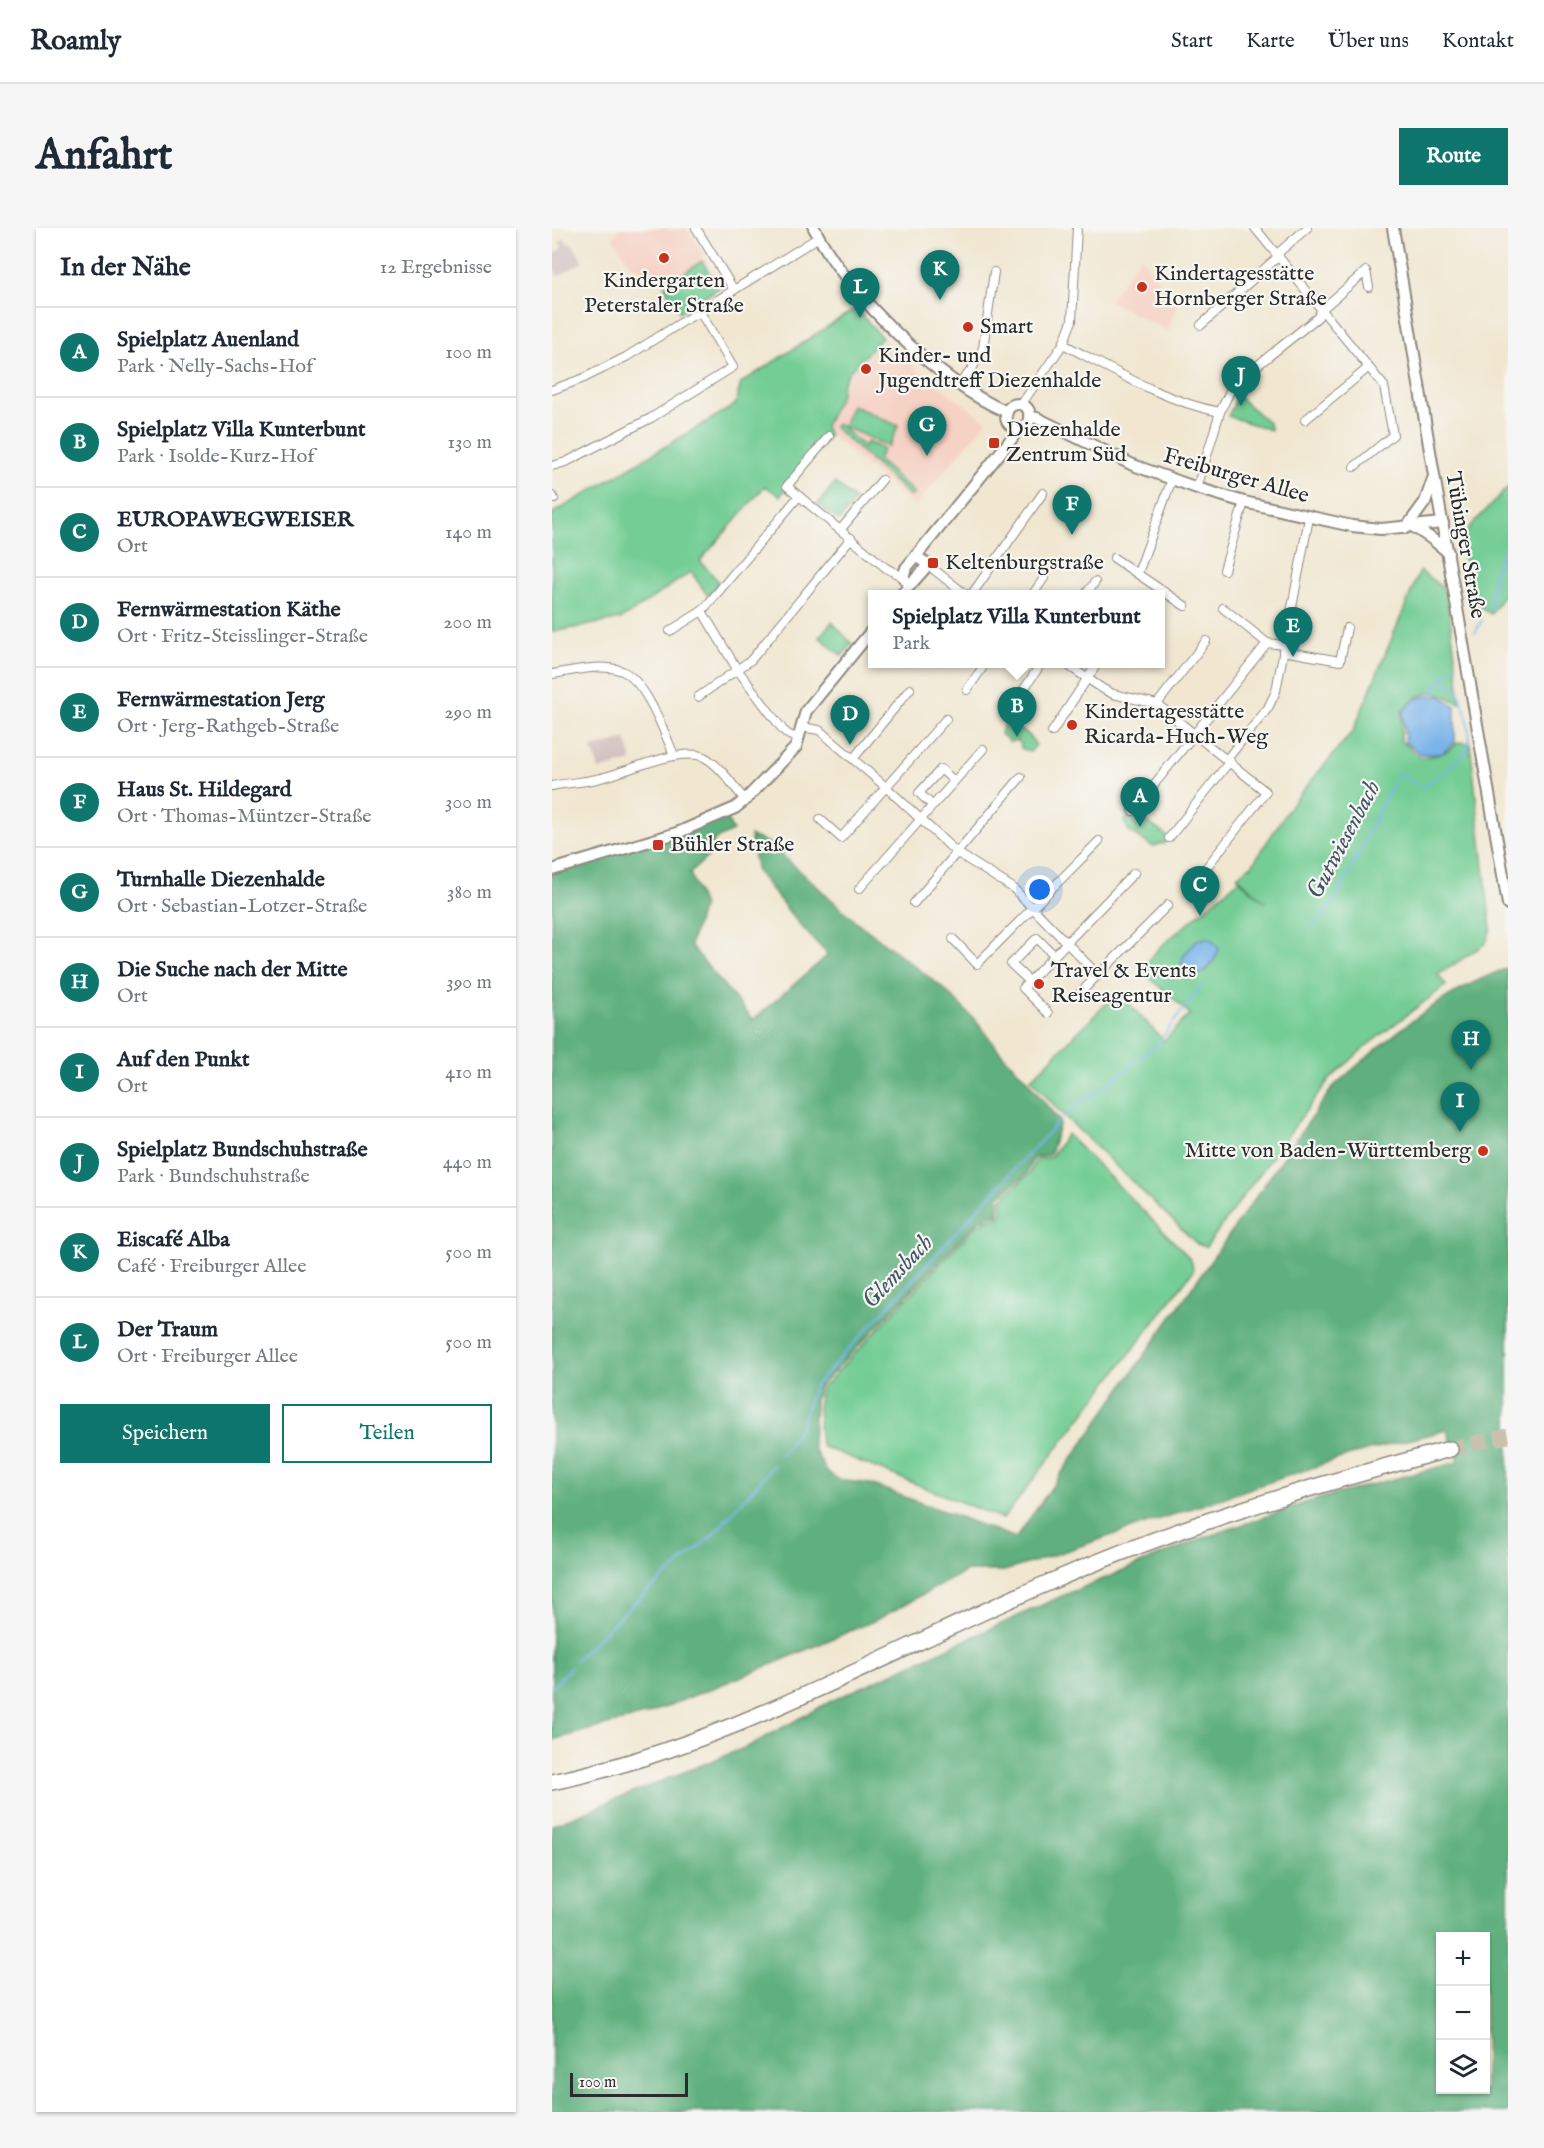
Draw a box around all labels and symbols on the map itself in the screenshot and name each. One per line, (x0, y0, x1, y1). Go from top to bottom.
pin: K (920, 250, 960, 300)
marker: Kindergarten Peterstaler Straße (657, 251, 671, 265)
place label: Kindertagesstätte Hornberger Straße (1154, 260, 1327, 313)
place label: Kindergarten Peterstaler Straße (584, 267, 744, 320)
pin: L (840, 268, 880, 318)
marker: Kindertagesstätte Hornberger Straße (1135, 280, 1149, 294)
place label: Smart (980, 313, 1034, 341)
marker: Smart (961, 320, 975, 334)
place label: Kinder- und Jugendtreff Diezenhalde (875, 342, 1101, 395)
pin: J (1222, 356, 1260, 406)
marker: Kinder- und Jugendtreff Diezenhalde (859, 362, 873, 376)
pin: G (908, 406, 946, 456)
place label: Diezenhalde Zentrum Süd (1006, 416, 1127, 469)
marker: Diezenhalde Zentrum Süd (987, 436, 1001, 450)
street label: Freiburger Allee (1160, 442, 1312, 510)
street label: Tübinger Straße (1438, 469, 1492, 621)
pin: F (1052, 486, 1092, 535)
place label: Keltenburgstraße (945, 549, 1104, 577)
marker: Keltenburgstraße (926, 556, 940, 570)
pin: E (1274, 608, 1312, 657)
pin: B (998, 688, 1036, 737)
pin: D (830, 696, 870, 745)
place label: Kindertagesstätte Ricarda-Huch-Weg (1084, 698, 1269, 751)
marker: Kindertagesstätte Ricarda-Huch-Weg (1065, 718, 1079, 732)
water label: Gutwiesenbach (1300, 775, 1388, 905)
pin: A (1120, 778, 1160, 827)
place label: Bühler Straße (670, 831, 794, 859)
marker: Bühler Straße (651, 838, 665, 852)
pin: C (1180, 866, 1220, 916)
your location (1025, 875, 1054, 904)
place label: Travel & Events Reiseagentur (1051, 957, 1196, 1010)
marker: Travel & Events Reiseagentur (1032, 977, 1046, 991)
pin: H (1452, 1020, 1490, 1070)
pin: I (1440, 1082, 1480, 1132)
place label: Mitte von Baden-Württemberg (1184, 1137, 1472, 1165)
marker: Mitte von Baden-Württemberg (1476, 1144, 1490, 1158)
water label: Glemsbach (856, 1228, 940, 1316)
scale bar (570, 2070, 688, 2098)

